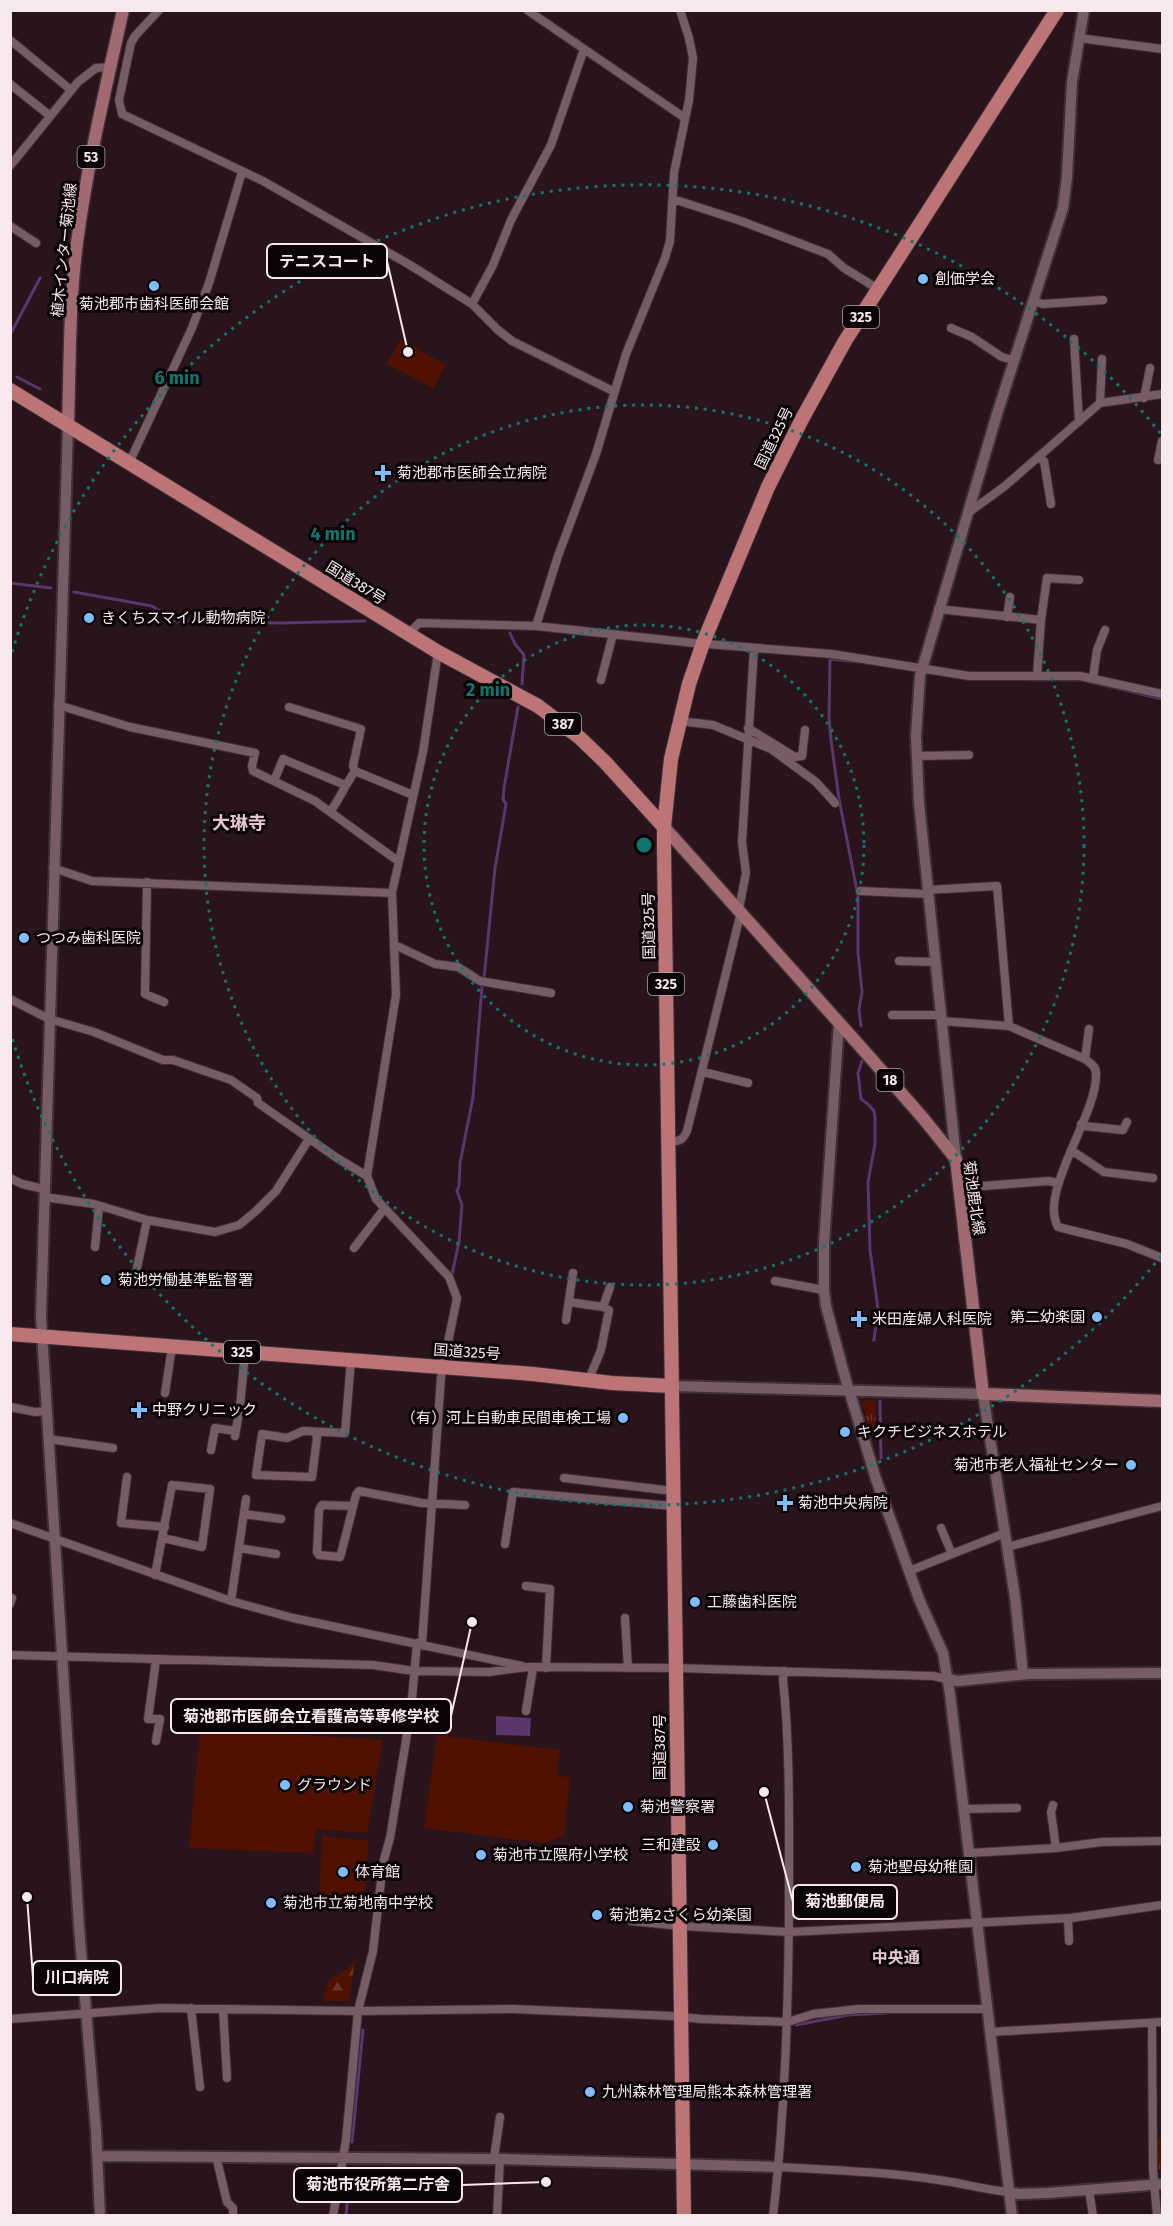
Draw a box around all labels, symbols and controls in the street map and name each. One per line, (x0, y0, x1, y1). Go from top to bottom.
road number: 53 (78, 146, 104, 168)
street label: 植木インター菊池線 (48, 182, 80, 318)
callout: テニスコート (267, 244, 387, 278)
text: テニスコート (279, 252, 375, 271)
place label: 創価学会 (935, 270, 995, 288)
marker: 創価学会 (916, 272, 930, 286)
marker: 菊池郡市歯科医師会館 (147, 279, 161, 293)
place label: 菊池郡市歯科医師会館 (79, 295, 229, 313)
road number: 325 (843, 306, 879, 328)
text: 6 min (154, 367, 200, 389)
street label: 国道325号 (751, 404, 797, 472)
marker: 菊池郡市医師会立病院 (374, 464, 392, 482)
place label: 菊池郡市医師会立病院 (397, 464, 547, 482)
text: 4 min (310, 523, 356, 545)
street label: 国道387号 (323, 558, 389, 608)
place label: きくちスマイル動物病院 (101, 609, 266, 627)
marker: きくちスマイル動物病院 (82, 611, 96, 625)
text: 2 min (466, 679, 510, 701)
road number: 387 (545, 713, 581, 735)
district label: 大琳寺 (212, 812, 266, 834)
centre of rings (634, 835, 654, 855)
street label: 国道325号 (639, 892, 659, 960)
place label: つつみ歯科医院 (36, 929, 141, 947)
marker: つつみ歯科医院 (17, 931, 31, 945)
road number: 325 (648, 973, 684, 995)
road number: 18 (876, 1069, 904, 1091)
street label: 菊池鹿北線 (960, 1160, 988, 1236)
place label: 菊池労働基準監督署 (118, 1271, 253, 1289)
marker: 菊池労働基準監督署 (99, 1273, 113, 1287)
place label: 第二幼楽園 (1010, 1308, 1085, 1326)
marker: 米田産婦人科医院 (850, 1310, 868, 1328)
place label: 米田産婦人科医院 (872, 1310, 992, 1328)
marker: 第二幼楽園 (1090, 1310, 1104, 1324)
road number: 325 (224, 1341, 260, 1363)
street label: 国道325号 (433, 1341, 501, 1363)
marker: 中野クリニック (130, 1401, 148, 1419)
place label: 中野クリニック (152, 1401, 257, 1419)
place label: （有）河上自動車民間車検工場 (401, 1409, 611, 1427)
marker: （有）河上自動車民間車検工場 (616, 1411, 630, 1425)
place label: キクチビジネスホテル (857, 1423, 1007, 1441)
marker: キクチビジネスホテル (838, 1425, 852, 1439)
place label: 菊池市老人福祉センター (954, 1456, 1119, 1474)
marker: 菊池市老人福祉センター (1124, 1458, 1138, 1472)
marker: 菊池中央病院 (776, 1494, 794, 1512)
place label: 菊池中央病院 (798, 1494, 888, 1512)
place label: 工藤歯科医院 (707, 1593, 797, 1611)
marker: 工藤歯科医院 (688, 1595, 702, 1609)
callout: 菊池郡市医師会立看護高等専修学校 (171, 1699, 451, 1733)
text: 菊池郡市医師会立看護高等専修学校 (183, 1707, 439, 1726)
street label: 国道387号 (651, 1713, 669, 1781)
place label: グラウンド (297, 1776, 372, 1794)
marker: グラウンド (278, 1778, 292, 1792)
place label: 菊池警察署 (640, 1798, 715, 1816)
marker: 菊池警察署 (621, 1800, 635, 1814)
place label: 三和建設 (641, 1836, 701, 1854)
marker: 三和建設 (706, 1838, 720, 1852)
place label: 菊池市立隈府小学校 (493, 1846, 628, 1864)
marker: 菊池市立隈府小学校 (474, 1848, 488, 1862)
place label: 菊池聖母幼稚園 (868, 1858, 973, 1876)
marker: 菊池聖母幼稚園 (849, 1860, 863, 1874)
place label: 体育館 (355, 1863, 400, 1881)
marker: 体育館 (336, 1865, 350, 1879)
callout: 菊池郵便局 (793, 1885, 897, 1919)
text: 菊池郵便局 (805, 1892, 885, 1911)
place label: 菊池市立菊地南中学校 (283, 1894, 433, 1912)
marker: 菊池市立菊地南中学校 (264, 1896, 278, 1910)
place label: 菊池第2さくら幼楽園 (609, 1906, 751, 1924)
marker: 菊池第2さくら幼楽園 (590, 1908, 604, 1922)
district label: 中央通 (872, 1948, 920, 1967)
callout: 川口病院 (33, 1961, 121, 1995)
text: 川口病院 (45, 1968, 109, 1987)
place label: 九州森林管理局熊本森林管理署 (602, 2083, 812, 2101)
marker: 九州森林管理局熊本森林管理署 (583, 2085, 597, 2099)
callout: 菊池市役所第二庁舎 (294, 2168, 462, 2202)
text: 菊池市役所第二庁舎 (306, 2175, 450, 2194)

